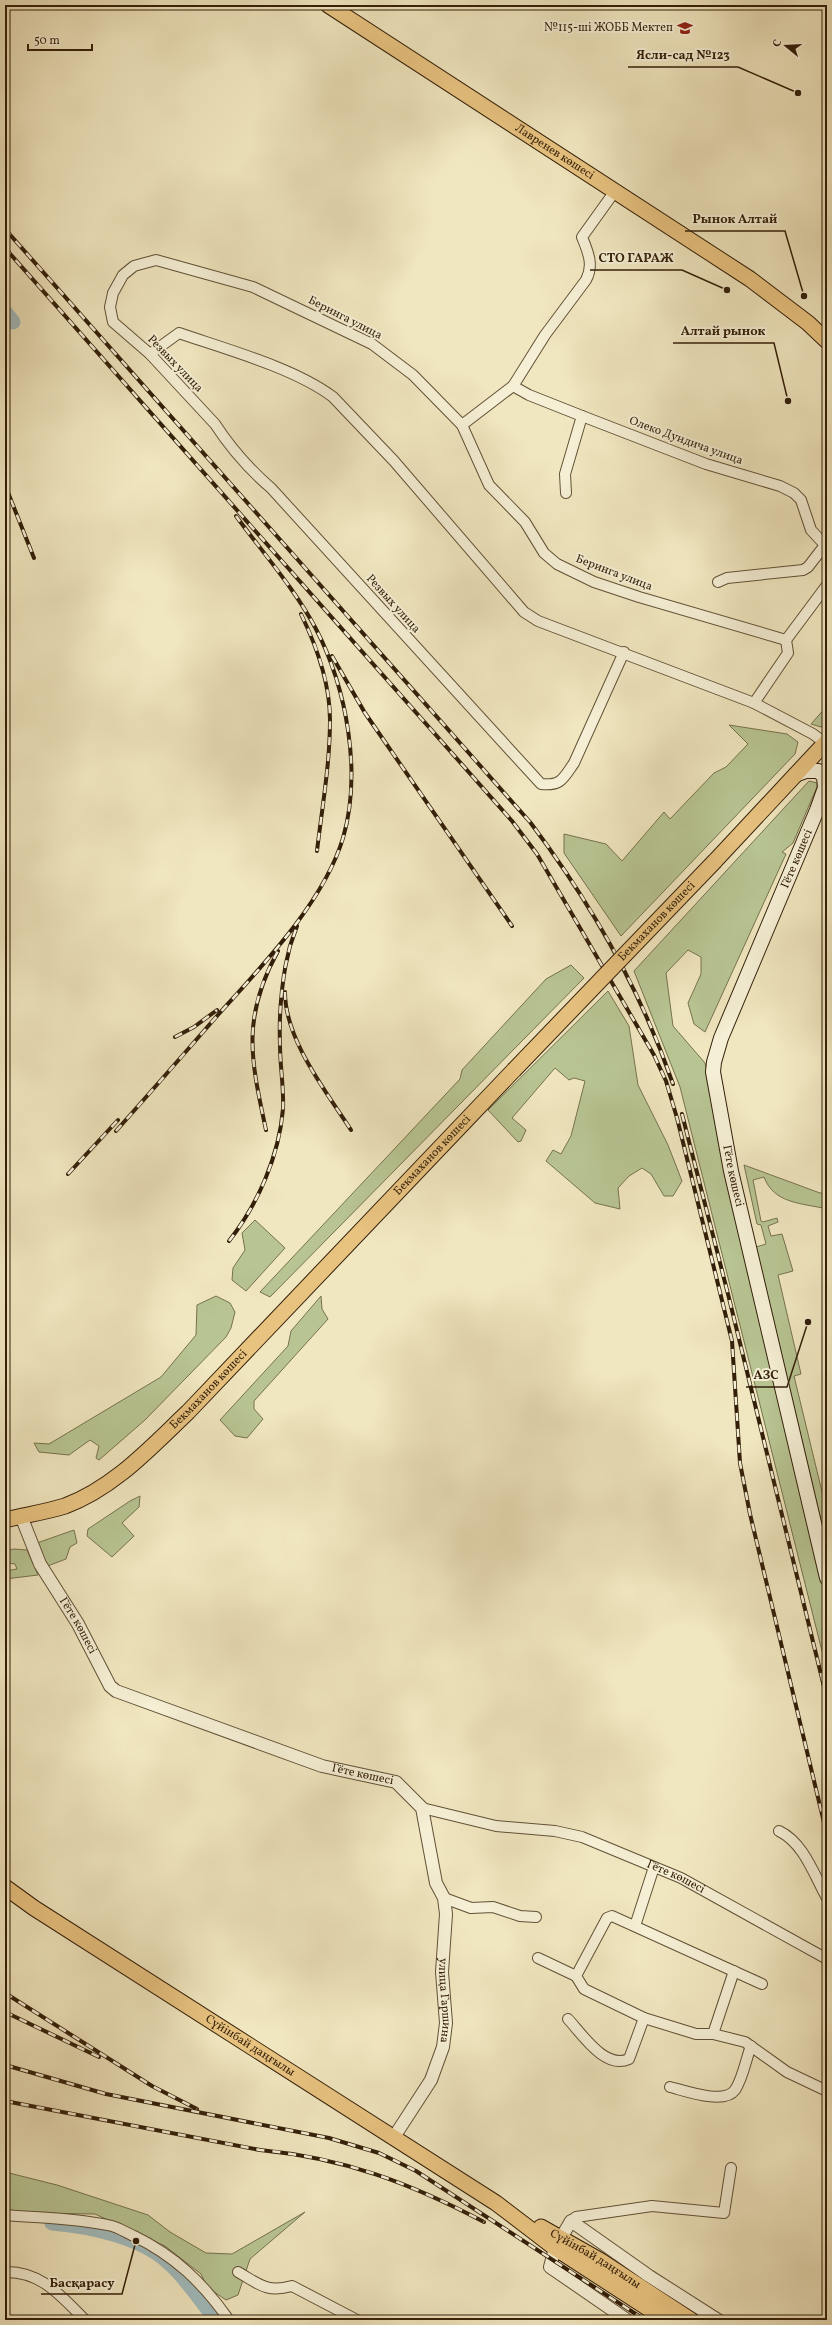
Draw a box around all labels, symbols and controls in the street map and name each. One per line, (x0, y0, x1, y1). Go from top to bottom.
school or university icon: №115-ші ЖОББ Мектеп (676, 19, 694, 37)
place label: №115-ші ЖОББ Мектеп (544, 20, 673, 36)
scale bar (28, 26, 92, 52)
north arrow (766, 26, 806, 66)
text: 50 m (34, 33, 60, 49)
text: С (770, 38, 786, 49)
callout: Ясли-сад №123 (628, 42, 738, 67)
text: Ясли-сад №123 (636, 47, 730, 65)
street label: Лавренев көшесі (512, 120, 598, 184)
callout: Рынoк Алтай (685, 206, 785, 231)
text: Рынoк Алтай (693, 211, 777, 229)
callout: СТО ГАРАЖ (590, 245, 682, 270)
text: СТО ГАРАЖ (598, 250, 674, 268)
street label: Беринга улица (305, 292, 385, 344)
callout: Алтай рынок (673, 318, 774, 343)
text: Алтай рынок (681, 323, 766, 341)
street label: Резвых улица (144, 332, 206, 396)
street label: Олеко Дундича улица (627, 413, 745, 469)
street label: Беринга улица (573, 551, 655, 595)
street label: Резвых улица (362, 571, 424, 637)
street label: Гёте көшесі (777, 827, 817, 891)
street label: Бекмаханов көшесі (615, 878, 699, 965)
street label: Бекмаханов көшесі (390, 1112, 475, 1199)
street label: Гёте көшесі (718, 1144, 747, 1209)
street label: Бекмаханов көшесі (166, 1346, 251, 1433)
callout: АЗС (746, 1362, 787, 1387)
text: АЗС (753, 1367, 779, 1385)
street label: Гёте көшесі (55, 1594, 100, 1657)
street label: Гёте көшесі (330, 1760, 395, 1789)
street label: Гёте көшесі (644, 1857, 708, 1898)
street label: улица Гаршина (434, 1957, 454, 2044)
street label: Сүйінбай даңғылы (202, 2011, 298, 2081)
street label: Сүйінбай даңғылы (547, 2226, 644, 2293)
callout: Басқарасу (41, 2269, 122, 2294)
text: Басқарасу (49, 2275, 115, 2293)

